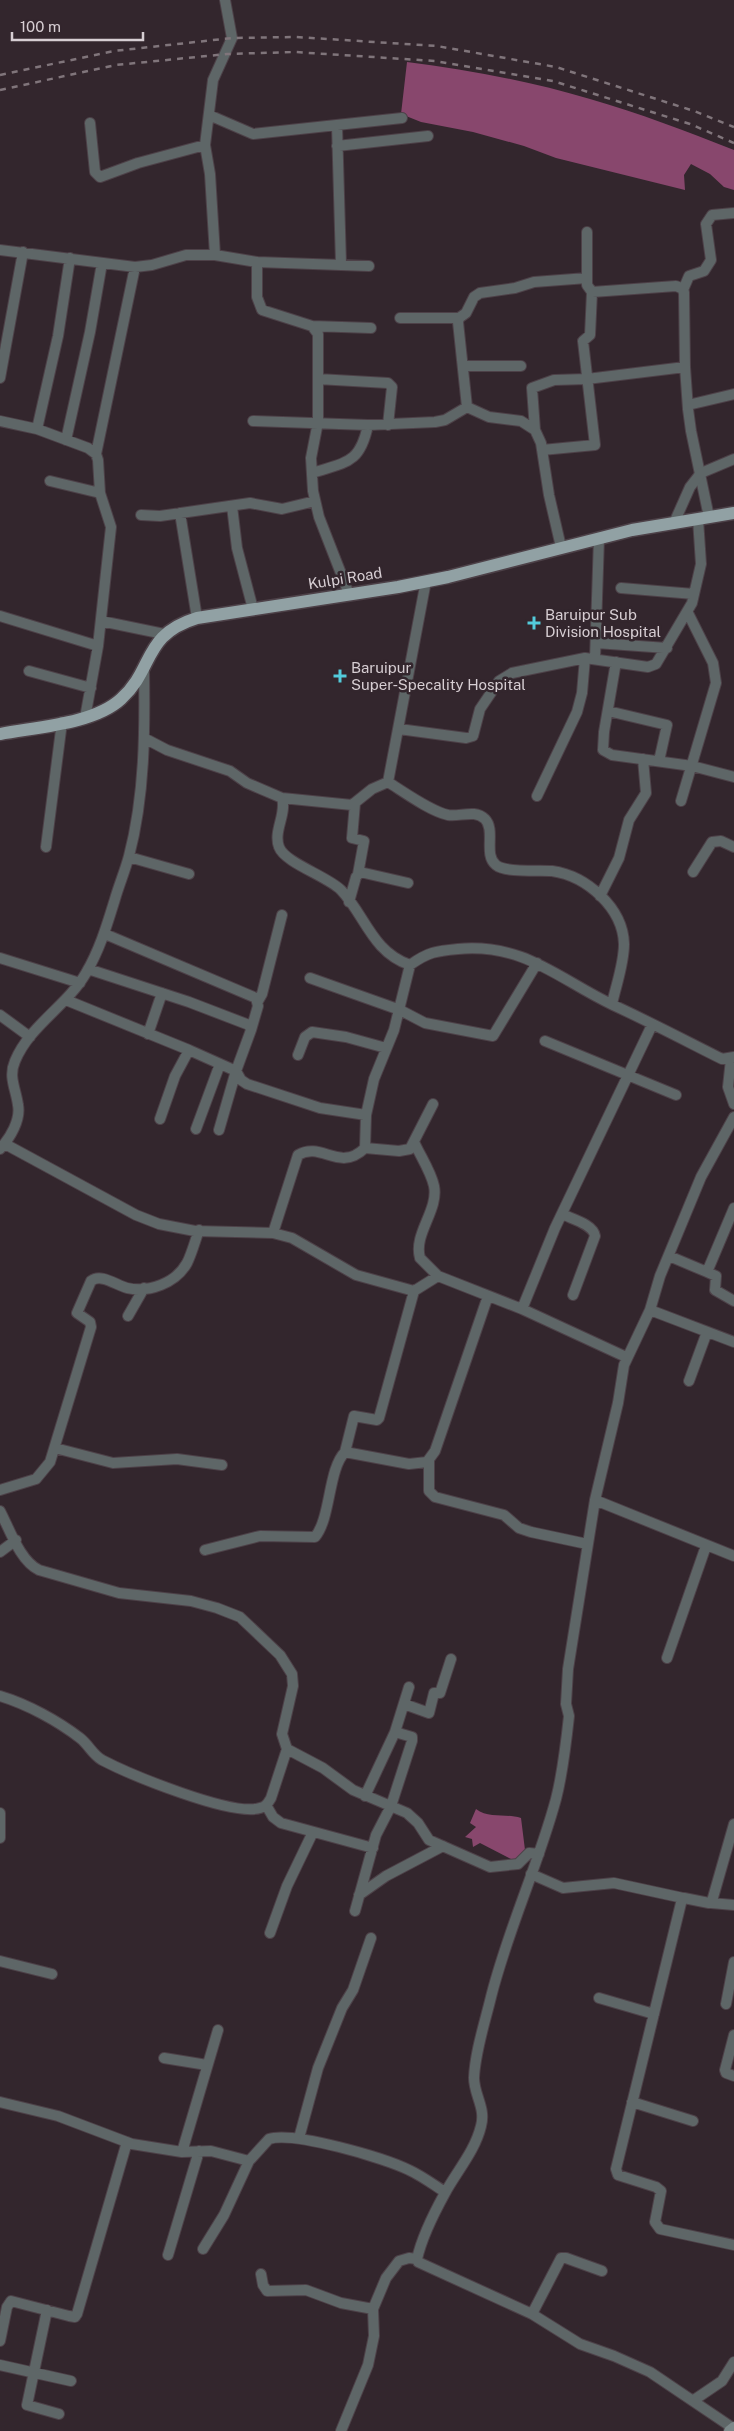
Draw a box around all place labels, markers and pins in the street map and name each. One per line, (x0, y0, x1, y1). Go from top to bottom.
place label: Baruipur Sub Division Hospital (545, 606, 661, 640)
marker: Baruipur Sub Division Hospital (527, 616, 541, 630)
place label: Baruipur Super-Specality Hospital (351, 659, 526, 693)
marker: Baruipur Super-Specality Hospital (333, 669, 347, 683)

